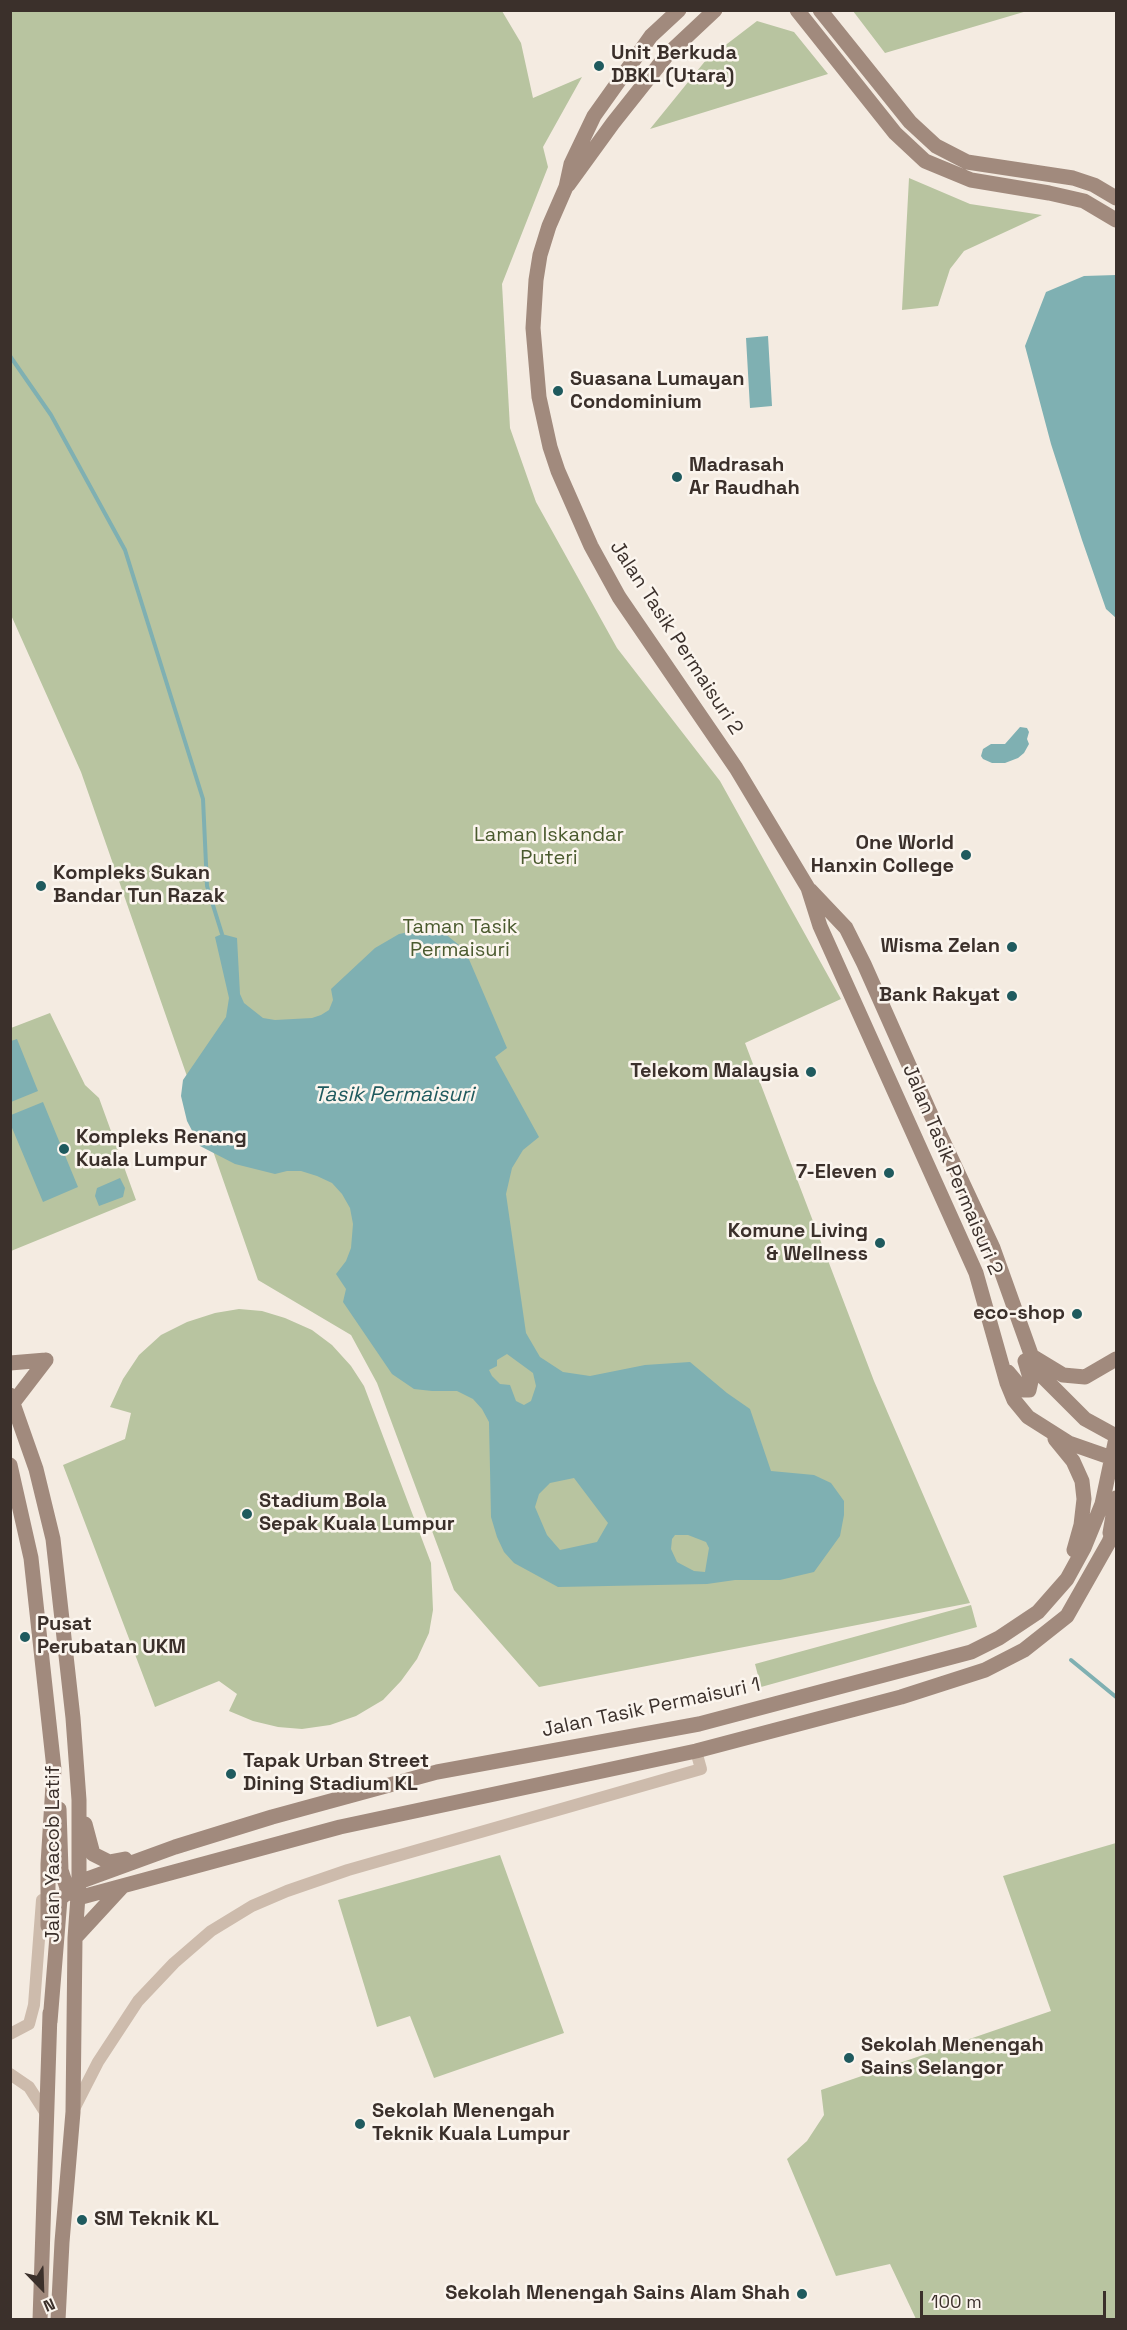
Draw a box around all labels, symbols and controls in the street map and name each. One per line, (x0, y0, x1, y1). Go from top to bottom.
place label: Unit Berkuda DBKL (Utara) (611, 42, 737, 89)
marker: Unit Berkuda DBKL (Utara) (592, 59, 606, 73)
place label: Suasana Lumayan Condominium (570, 368, 745, 415)
marker: Suasana Lumayan Condominium (551, 384, 565, 398)
place label: Madrasah Ar Raudhah (689, 454, 800, 501)
marker: Madrasah Ar Raudhah (670, 470, 684, 484)
street label: Jalan Tasik Permaisuri 2 (604, 536, 748, 740)
park label: Laman Iskandar Puteri (474, 824, 624, 871)
place label: One World Hanxin College (811, 832, 954, 879)
marker: One World Hanxin College (959, 848, 973, 862)
place label: Kompleks Sukan Bandar Tun Razak (53, 862, 225, 909)
marker: Kompleks Sukan Bandar Tun Razak (34, 879, 48, 893)
park label: Taman Tasik Permaisuri (402, 916, 518, 963)
place label: Wisma Zelan (880, 935, 1000, 959)
marker: Wisma Zelan (1005, 940, 1019, 954)
place label: Bank Rakyat (879, 984, 1000, 1008)
marker: Bank Rakyat (1005, 989, 1019, 1003)
place label: Telekom Malaysia (630, 1060, 799, 1084)
street label: Jalan Tasik Permaisuri 2 (897, 1061, 1007, 1279)
marker: Telekom Malaysia (804, 1065, 818, 1079)
water label: Tasik Permaisuri (314, 1082, 474, 1108)
place label: Kompleks Renang Kuala Lumpur (76, 1126, 247, 1173)
marker: Kompleks Renang Kuala Lumpur (57, 1142, 71, 1156)
place label: 7-Eleven (796, 1161, 877, 1185)
marker: 7-Eleven (882, 1166, 896, 1180)
place label: Komune Living & Wellness (728, 1220, 868, 1267)
marker: Komune Living & Wellness (873, 1236, 887, 1250)
place label: eco-shop (973, 1302, 1065, 1326)
marker: eco-shop (1070, 1307, 1084, 1321)
place label: Stadium Bola Sepak Kuala Lumpur (259, 1490, 455, 1537)
marker: Stadium Bola Sepak Kuala Lumpur (240, 1507, 254, 1521)
place label: Pusat Perubatan UKM (37, 1613, 186, 1660)
marker: Pusat Perubatan UKM (18, 1630, 32, 1644)
street label: Jalan Tasik Permaisuri 1 (540, 1673, 762, 1743)
place label: Tapak Urban Street Dining Stadium KL (243, 1750, 429, 1797)
street label: Jalan Yaacob Latif (42, 1765, 66, 1943)
marker: Tapak Urban Street Dining Stadium KL (224, 1767, 238, 1781)
place label: Sekolah Menengah Sains Selangor (861, 2034, 1044, 2081)
marker: Sekolah Menengah Sains Selangor (842, 2051, 856, 2065)
place label: Sekolah Menengah Teknik Kuala Lumpur (372, 2100, 570, 2147)
marker: Sekolah Menengah Teknik Kuala Lumpur (353, 2117, 367, 2131)
place label: SM Teknik KL (94, 2208, 219, 2232)
marker: SM Teknik KL (75, 2213, 89, 2227)
north arrow (12, 2258, 72, 2318)
scale bar (923, 2279, 1109, 2317)
place label: Sekolah Menengah Sains Alam Shah (445, 2282, 790, 2306)
marker: Sekolah Menengah Sains Alam Shah (795, 2287, 809, 2301)
text: 100 m (931, 2290, 982, 2313)
text: N (40, 2293, 58, 2317)

